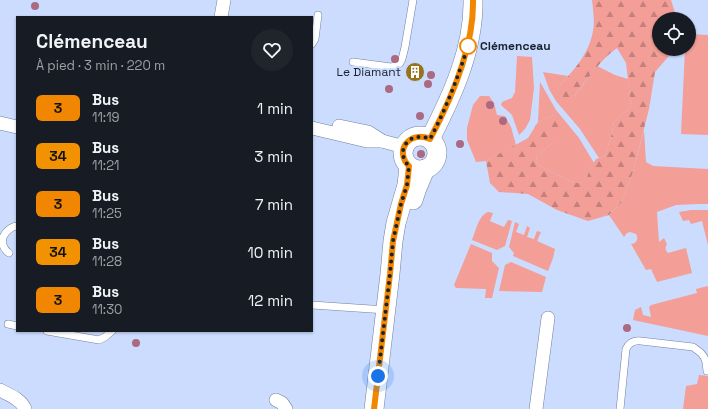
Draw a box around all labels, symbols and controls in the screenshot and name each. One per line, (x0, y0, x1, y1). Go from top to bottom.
map controls (652, 12, 696, 56)
button: locate (652, 12, 696, 56)
text: Clémenceau (36, 29, 148, 54)
button: heart (251, 29, 293, 71)
marker: Clémenceau (459, 37, 477, 55)
place label: Clémenceau (480, 38, 551, 54)
text: À pied · 3 min · 220 m (36, 57, 165, 74)
building icon: Le Diamant (404, 61, 426, 83)
place label: Le Diamant (337, 64, 401, 80)
text: Bus (92, 90, 119, 109)
text: 3 (54, 99, 62, 117)
text: 1 min (257, 99, 293, 118)
text: 11:19 (92, 109, 120, 126)
text: Bus (92, 138, 119, 157)
text: 34 (49, 147, 67, 165)
text: 3 min (254, 147, 293, 166)
text: 11:21 (92, 157, 119, 174)
text: Bus (92, 186, 119, 205)
text: 3 (54, 195, 62, 213)
text: 7 min (255, 195, 293, 214)
text: 11:25 (92, 205, 122, 222)
text: Bus (92, 234, 119, 253)
text: 34 (49, 243, 67, 261)
text: 10 min (247, 243, 293, 262)
text: 11:28 (92, 253, 122, 270)
text: Bus (92, 282, 119, 301)
text: 3 (54, 291, 62, 309)
text: 12 min (248, 291, 293, 310)
text: 11:30 (92, 301, 122, 318)
your location (368, 366, 388, 386)

